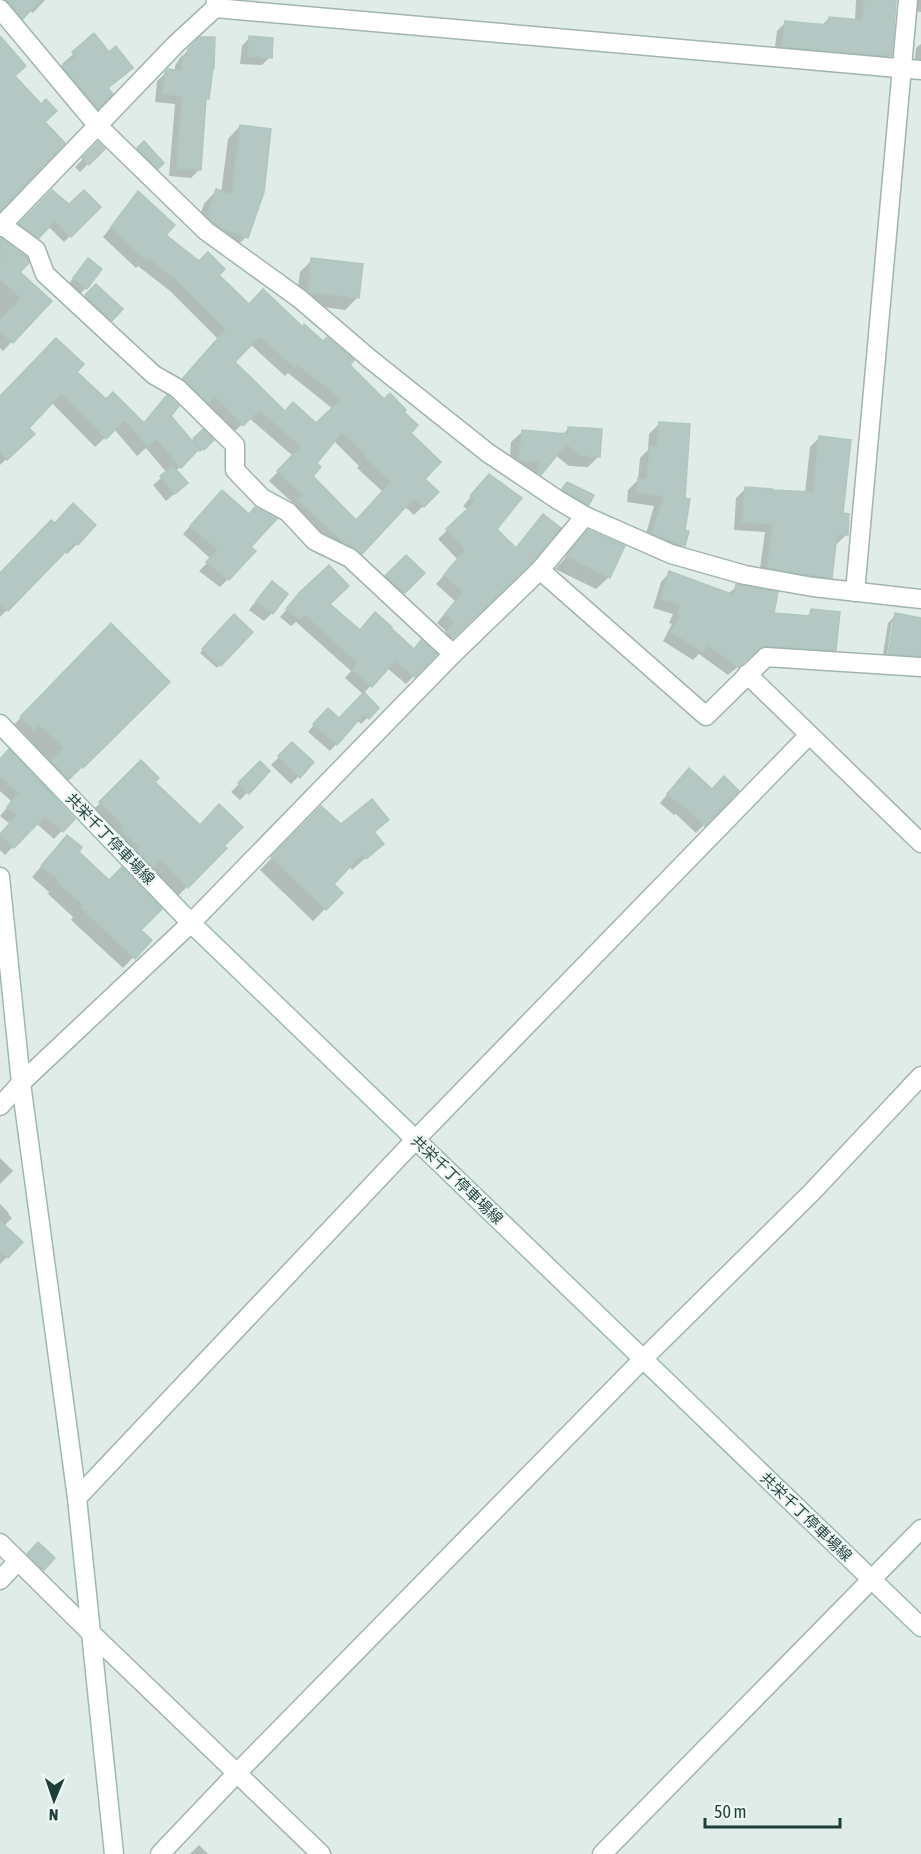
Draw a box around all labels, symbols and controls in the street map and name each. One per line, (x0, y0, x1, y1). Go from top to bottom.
street label: 共栄千丁停車場線 (63, 790, 158, 888)
street label: 共栄千丁停車場線 (408, 1132, 506, 1227)
street label: 共栄千丁停車場線 (757, 1469, 855, 1564)
north arrow (24, 1770, 84, 1830)
scale bar (705, 1791, 840, 1829)
text: 50 m (714, 1801, 746, 1822)
text: N (48, 1806, 59, 1824)

